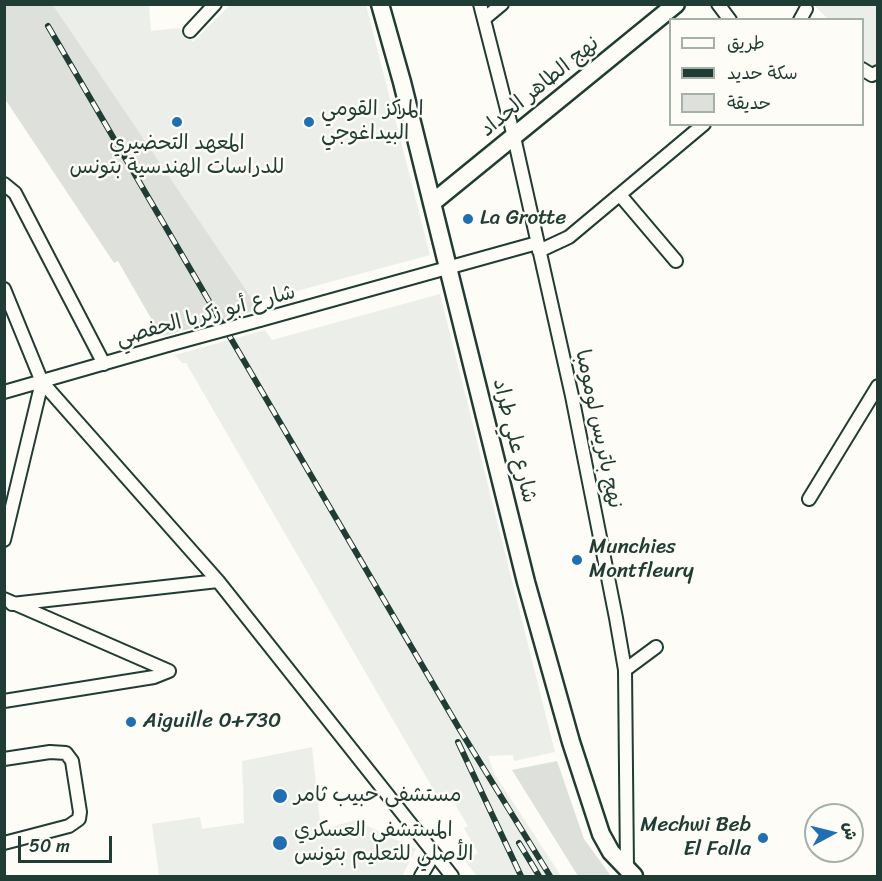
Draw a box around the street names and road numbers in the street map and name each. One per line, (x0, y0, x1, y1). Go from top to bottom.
street label: نهج الطاهر الحداد (475, 31, 605, 143)
street label: شارع أبو زكريا الحفصي (114, 280, 298, 352)
street label: نهج باتريس لومومبا (569, 347, 627, 511)
street label: شارع علي طراد (486, 376, 542, 506)

